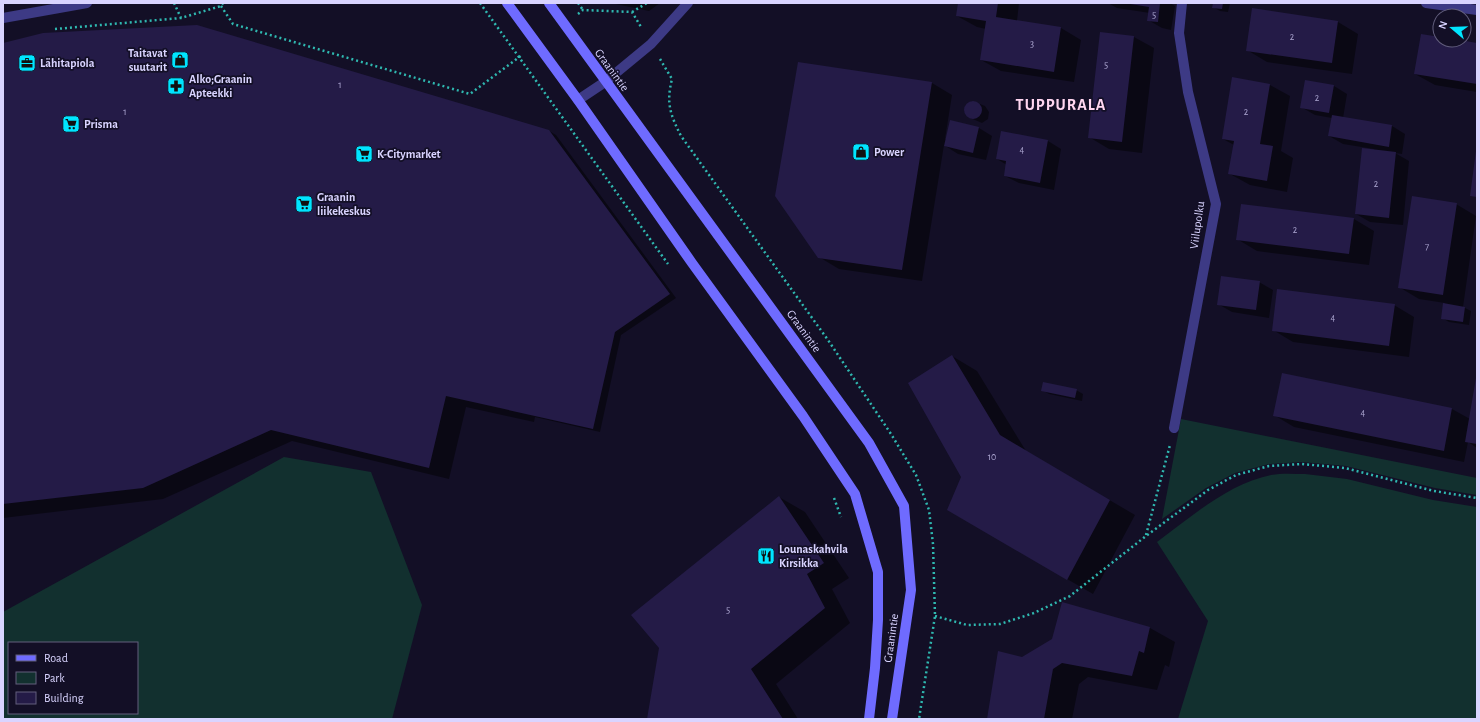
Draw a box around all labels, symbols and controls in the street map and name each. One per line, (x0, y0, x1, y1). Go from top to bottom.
north arrow (1432, 8, 1472, 48)
house number: 5 (1152, 10, 1156, 20)
text: N (1437, 19, 1449, 30)
house number: 2 (1290, 32, 1295, 42)
house number: 3 (1030, 39, 1034, 49)
place label: Taitavat suutarit (128, 47, 167, 73)
street label: Graanintie (593, 47, 631, 93)
shop icon: Taitavat suutarit (170, 50, 190, 70)
office icon: Lähitapiola (17, 53, 37, 73)
place label: Lähitapiola (40, 57, 95, 69)
house number: 5 (1104, 60, 1108, 70)
place label: Alko;Graanin Apteekki (189, 73, 252, 99)
pharmacy icon: Alko;Graanin Apteekki (166, 76, 186, 96)
house number: 1 (338, 80, 342, 90)
house number: 2 (1315, 93, 1320, 103)
district label: TUPPURALA (1016, 97, 1106, 113)
house number: 1 (123, 107, 127, 117)
house number: 2 (1244, 107, 1249, 117)
supermarket icon: Prisma (61, 114, 81, 134)
place label: Prisma (84, 118, 118, 130)
shop icon: Power (851, 142, 871, 162)
supermarket icon: K-Citymarket (354, 144, 374, 164)
house number: 4 (1020, 145, 1025, 155)
place label: Power (874, 146, 905, 158)
place label: K-Citymarket (377, 148, 441, 161)
house number: 2 (1374, 179, 1379, 189)
place label: Graanin liikekeskus (317, 191, 371, 217)
supermarket icon: Graanin liikekeskus (294, 194, 314, 214)
street label: Viilupolku (1188, 200, 1206, 250)
house number: 2 (1293, 225, 1298, 235)
house number: 7 (1425, 242, 1429, 252)
street label: Graanintie (785, 308, 823, 354)
house number: 4 (1331, 313, 1336, 323)
house number: 4 (1361, 408, 1366, 418)
house number: 10 (988, 452, 996, 462)
place label: Lounaskahvila Kirsikka (779, 543, 848, 569)
restaurant icon: Lounaskahvila Kirsikka (756, 546, 776, 566)
house number: 5 (726, 605, 730, 615)
street label: Graanintie (882, 613, 900, 663)
legend (8, 642, 138, 714)
text: Road (44, 652, 68, 664)
text: Park (44, 672, 65, 684)
text: Building (44, 692, 84, 704)

